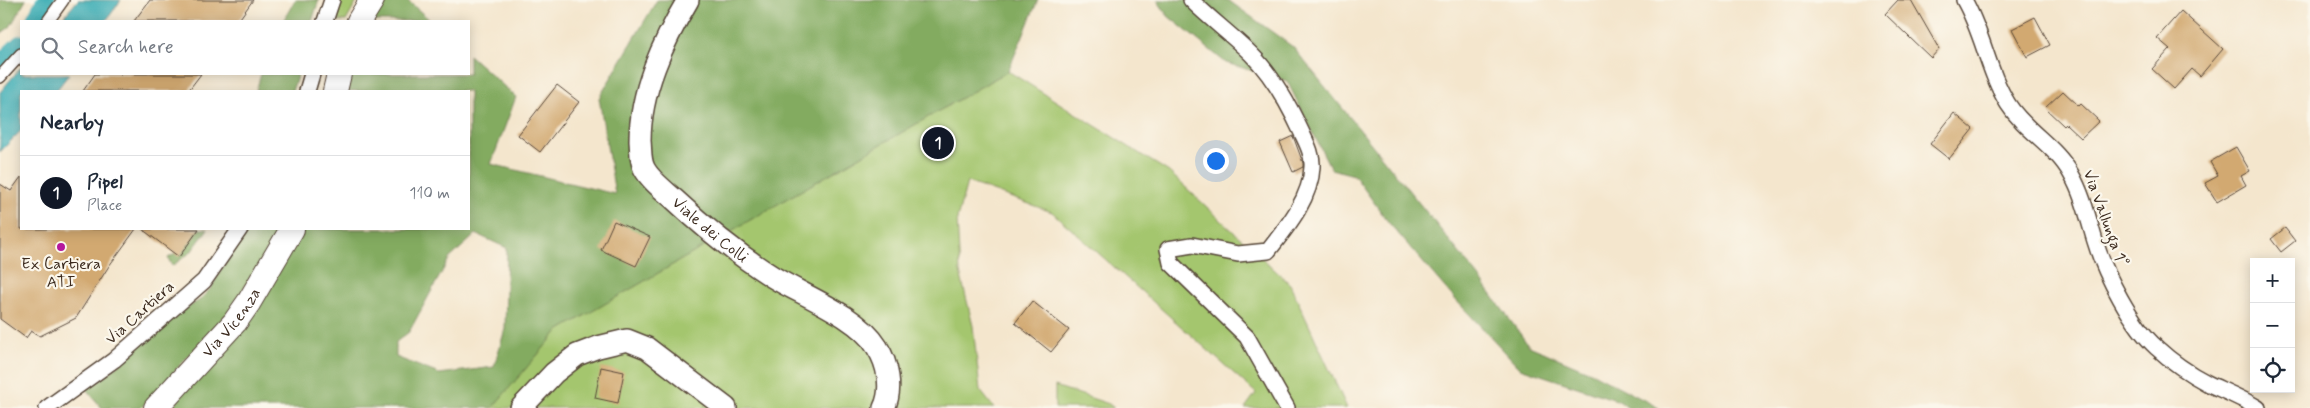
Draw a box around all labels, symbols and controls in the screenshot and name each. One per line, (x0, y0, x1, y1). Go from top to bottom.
search box (20, 20, 470, 75)
icon: search (38, 34, 66, 62)
text: Search here (78, 35, 174, 60)
text: Nearby (40, 109, 104, 137)
pin: 1 (922, 124, 954, 162)
your location (1203, 148, 1229, 174)
street label: Via Vallunga 1° (2077, 167, 2132, 270)
text: Pipel (87, 170, 123, 195)
text: 1 (52, 183, 60, 204)
text: 110 m (409, 183, 450, 204)
street label: Viale dei Colli (668, 192, 752, 267)
text: Place (87, 195, 122, 216)
marker: Ex Cartiera ATI (55, 241, 67, 253)
place label: Ex Cartiera ATI (21, 254, 101, 293)
map controls (2250, 258, 2295, 393)
button: + (2250, 258, 2295, 303)
street label: Via Cartiera (101, 276, 179, 350)
street label: Via Vicenza (197, 284, 266, 362)
button: − (2250, 303, 2295, 348)
button: locate (2250, 348, 2295, 393)

